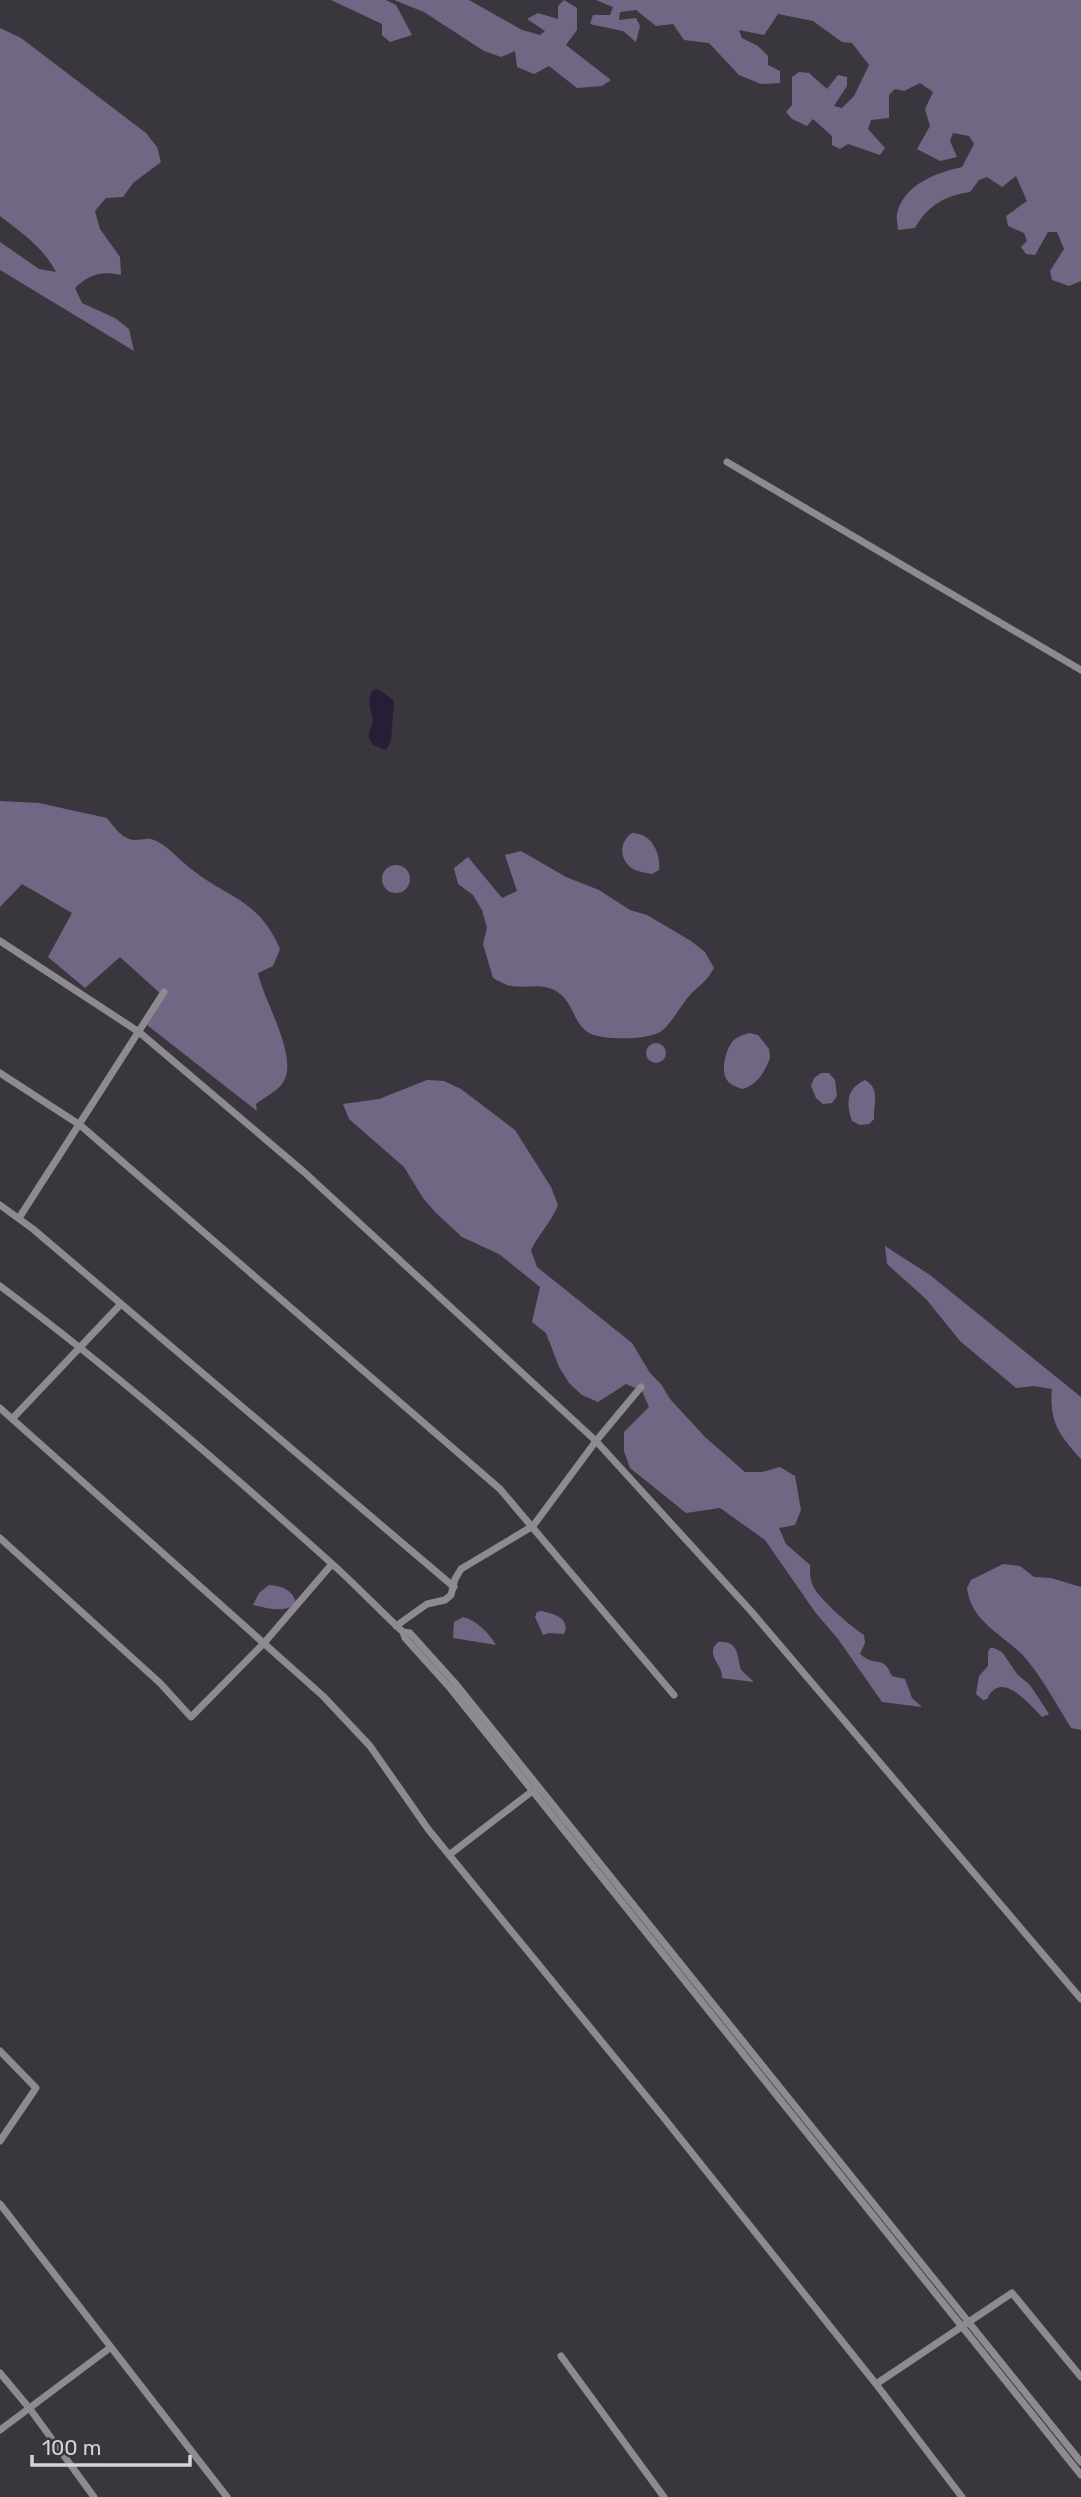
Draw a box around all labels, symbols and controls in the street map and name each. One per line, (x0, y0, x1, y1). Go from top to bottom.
scale bar (32, 2424, 189, 2468)
text: 100 m (42, 2435, 101, 2460)

